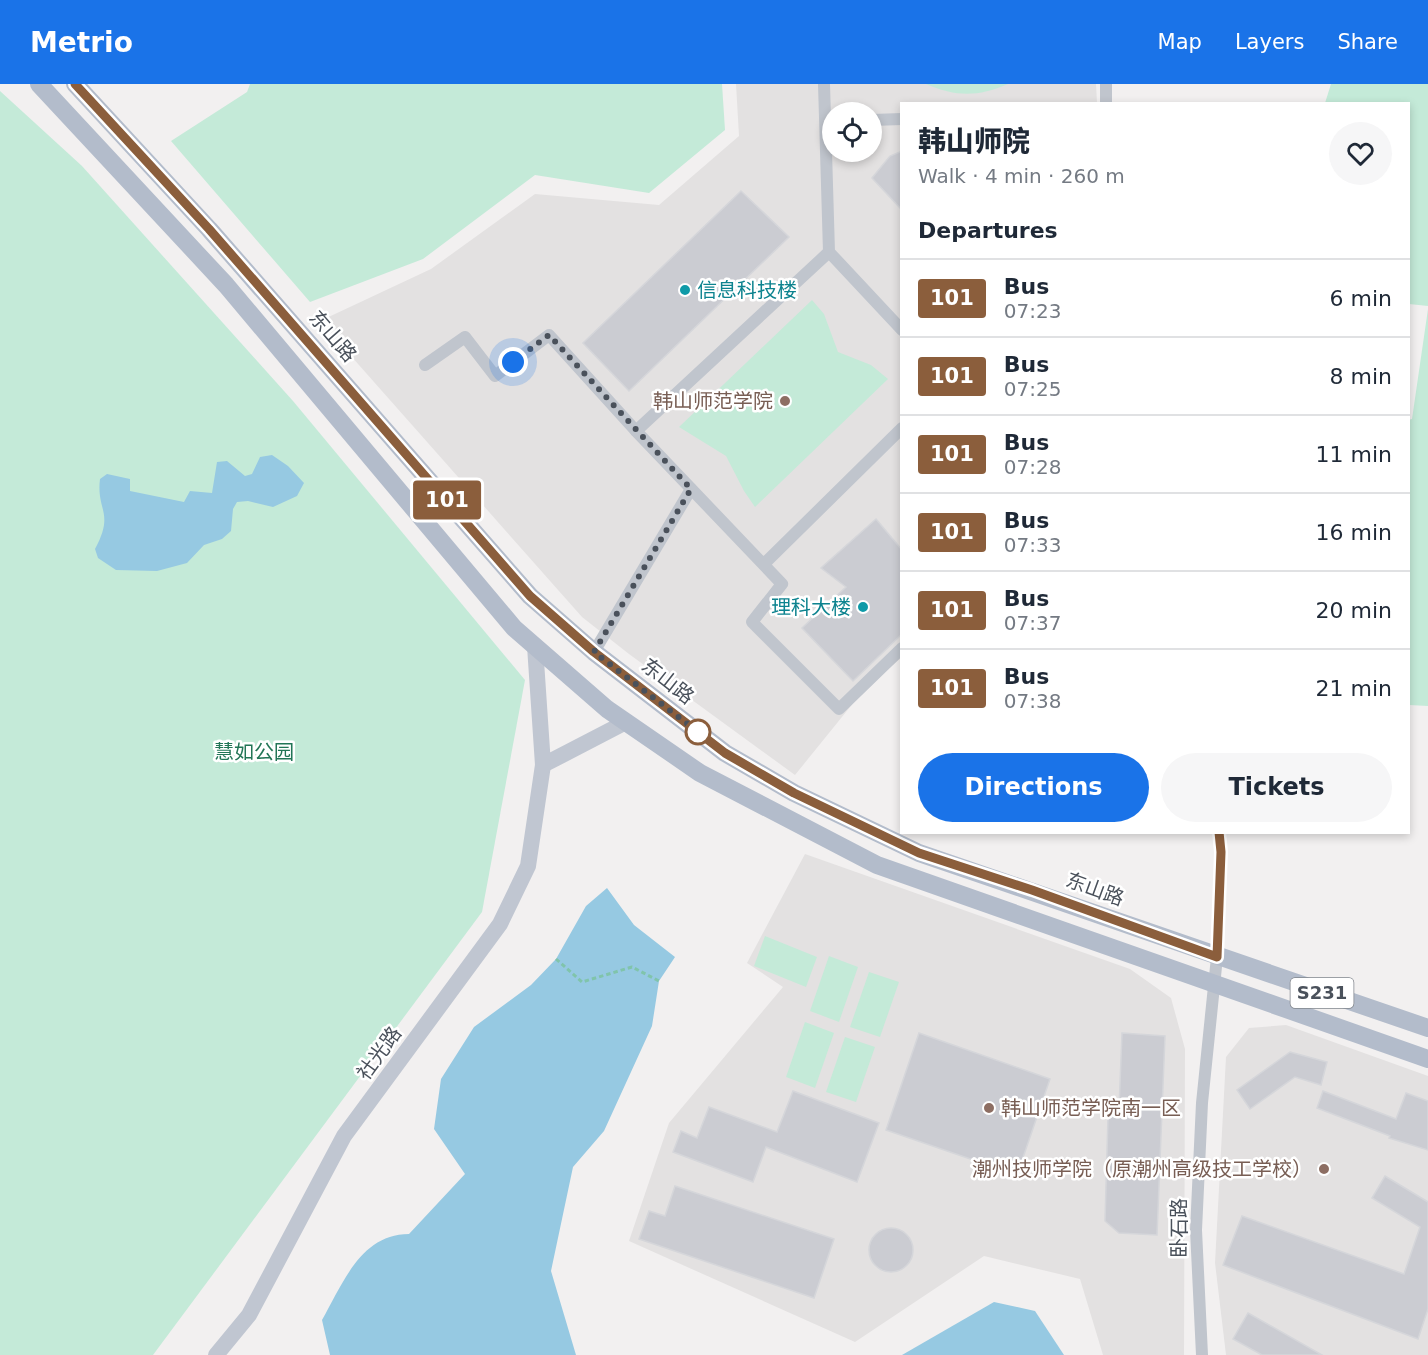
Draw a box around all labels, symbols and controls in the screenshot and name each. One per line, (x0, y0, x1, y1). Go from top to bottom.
text: Metrio (30, 26, 133, 59)
text: Map (1158, 30, 1202, 54)
text: Layers (1235, 30, 1304, 54)
text: Share (1337, 30, 1398, 54)
map controls (822, 102, 882, 162)
button: locate (822, 102, 882, 162)
button: heart (1329, 122, 1392, 185)
text: 韩山师院 (918, 125, 1030, 158)
text: Walk · 4 min · 260 m (918, 164, 1125, 188)
text: Departures (918, 218, 1058, 243)
text: Bus (1004, 274, 1049, 299)
place label: 信息科技楼 (697, 278, 797, 302)
marker: 信息科技楼 (678, 283, 692, 297)
text: 101 (930, 286, 974, 310)
text: 6 min (1330, 286, 1392, 311)
text: 07:23 (1004, 299, 1061, 323)
street label: 东山路 (304, 305, 362, 367)
your location (498, 347, 528, 377)
text: Bus (1004, 352, 1049, 377)
text: 101 (930, 364, 974, 388)
text: 8 min (1330, 364, 1392, 389)
text: 07:25 (1004, 377, 1061, 401)
place label: 韩山师范学院 (653, 389, 773, 413)
marker: 韩山师范学院 (778, 394, 792, 408)
text: Bus (1004, 430, 1049, 455)
text: 101 (930, 442, 974, 466)
text: 11 min (1316, 442, 1392, 467)
text: 07:28 (1004, 455, 1061, 479)
line badge: 101 (412, 480, 482, 520)
text: 101 (425, 488, 469, 512)
text: Bus (1004, 508, 1049, 533)
text: 101 (930, 520, 974, 544)
text: 16 min (1316, 520, 1392, 545)
text: 07:33 (1004, 533, 1061, 557)
text: Bus (1004, 586, 1049, 611)
place label: 理科大楼 (771, 595, 851, 619)
text: 101 (930, 598, 974, 622)
text: 20 min (1316, 598, 1392, 623)
marker: 理科大楼 (856, 600, 870, 614)
text: 07:37 (1004, 611, 1061, 635)
street label: 东山路 (637, 653, 699, 709)
text: Bus (1004, 664, 1049, 689)
text: 101 (930, 676, 974, 700)
text: 21 min (1316, 676, 1392, 701)
text: 07:38 (1004, 689, 1061, 713)
unlabelled marker (685, 719, 711, 745)
park label: 慧如公园 (214, 740, 294, 764)
button: Directions (918, 753, 1149, 822)
button: Tickets (1161, 753, 1392, 822)
street label: 东山路 (1063, 867, 1127, 911)
road number: S231 (1290, 978, 1354, 1008)
street label: 社光路 (352, 1022, 406, 1084)
place label: 韩山师范学院南一区 (1001, 1096, 1181, 1120)
marker: 韩山师范学院南一区 (982, 1101, 996, 1115)
place label: 潮州技师学院（原潮州高级技工学校） (972, 1157, 1312, 1181)
marker: 潮州技师学院（原潮州高级技工学校） (1317, 1162, 1331, 1176)
street label: 卧石路 (1167, 1198, 1191, 1258)

